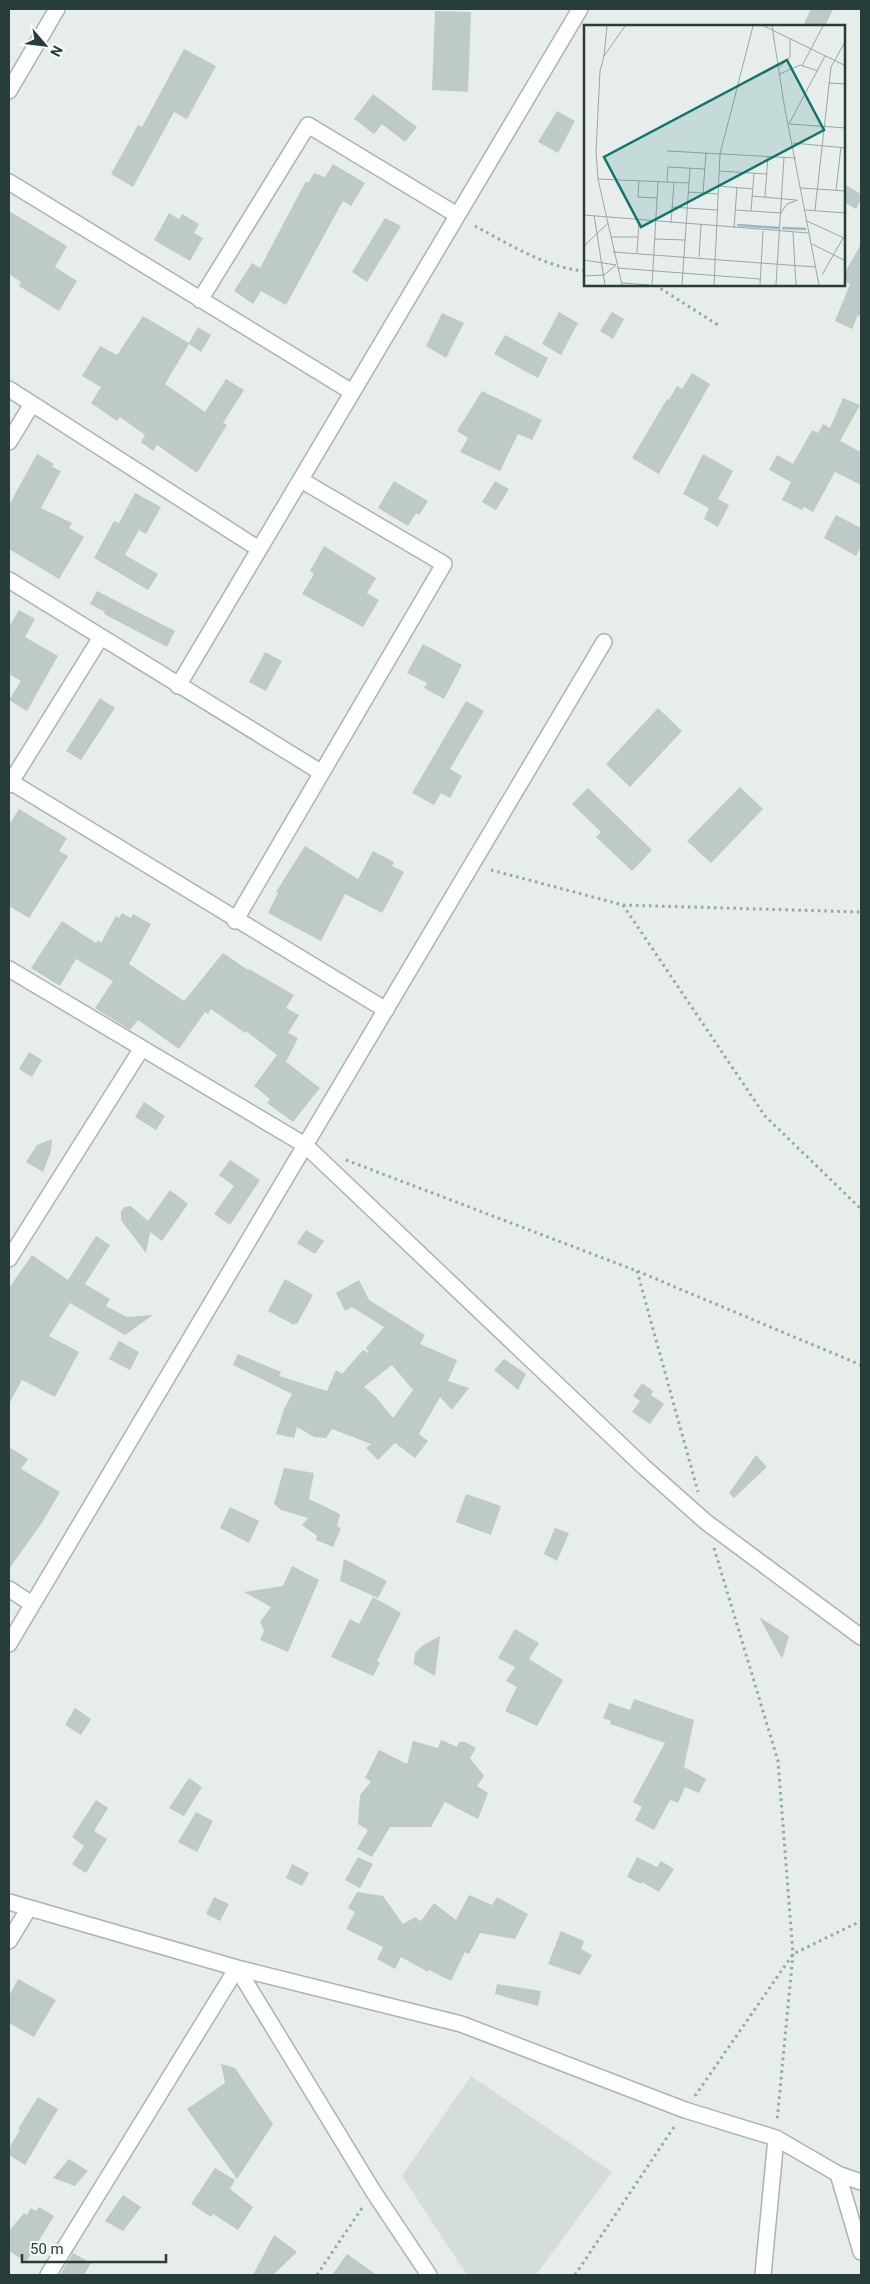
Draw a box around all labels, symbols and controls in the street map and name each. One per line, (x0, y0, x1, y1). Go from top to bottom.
north arrow (20, 20, 70, 70)
inset map (584, 25, 845, 286)
text: N (47, 43, 66, 59)
scale bar (22, 2232, 166, 2264)
text: 50 m (30, 2240, 64, 2258)

